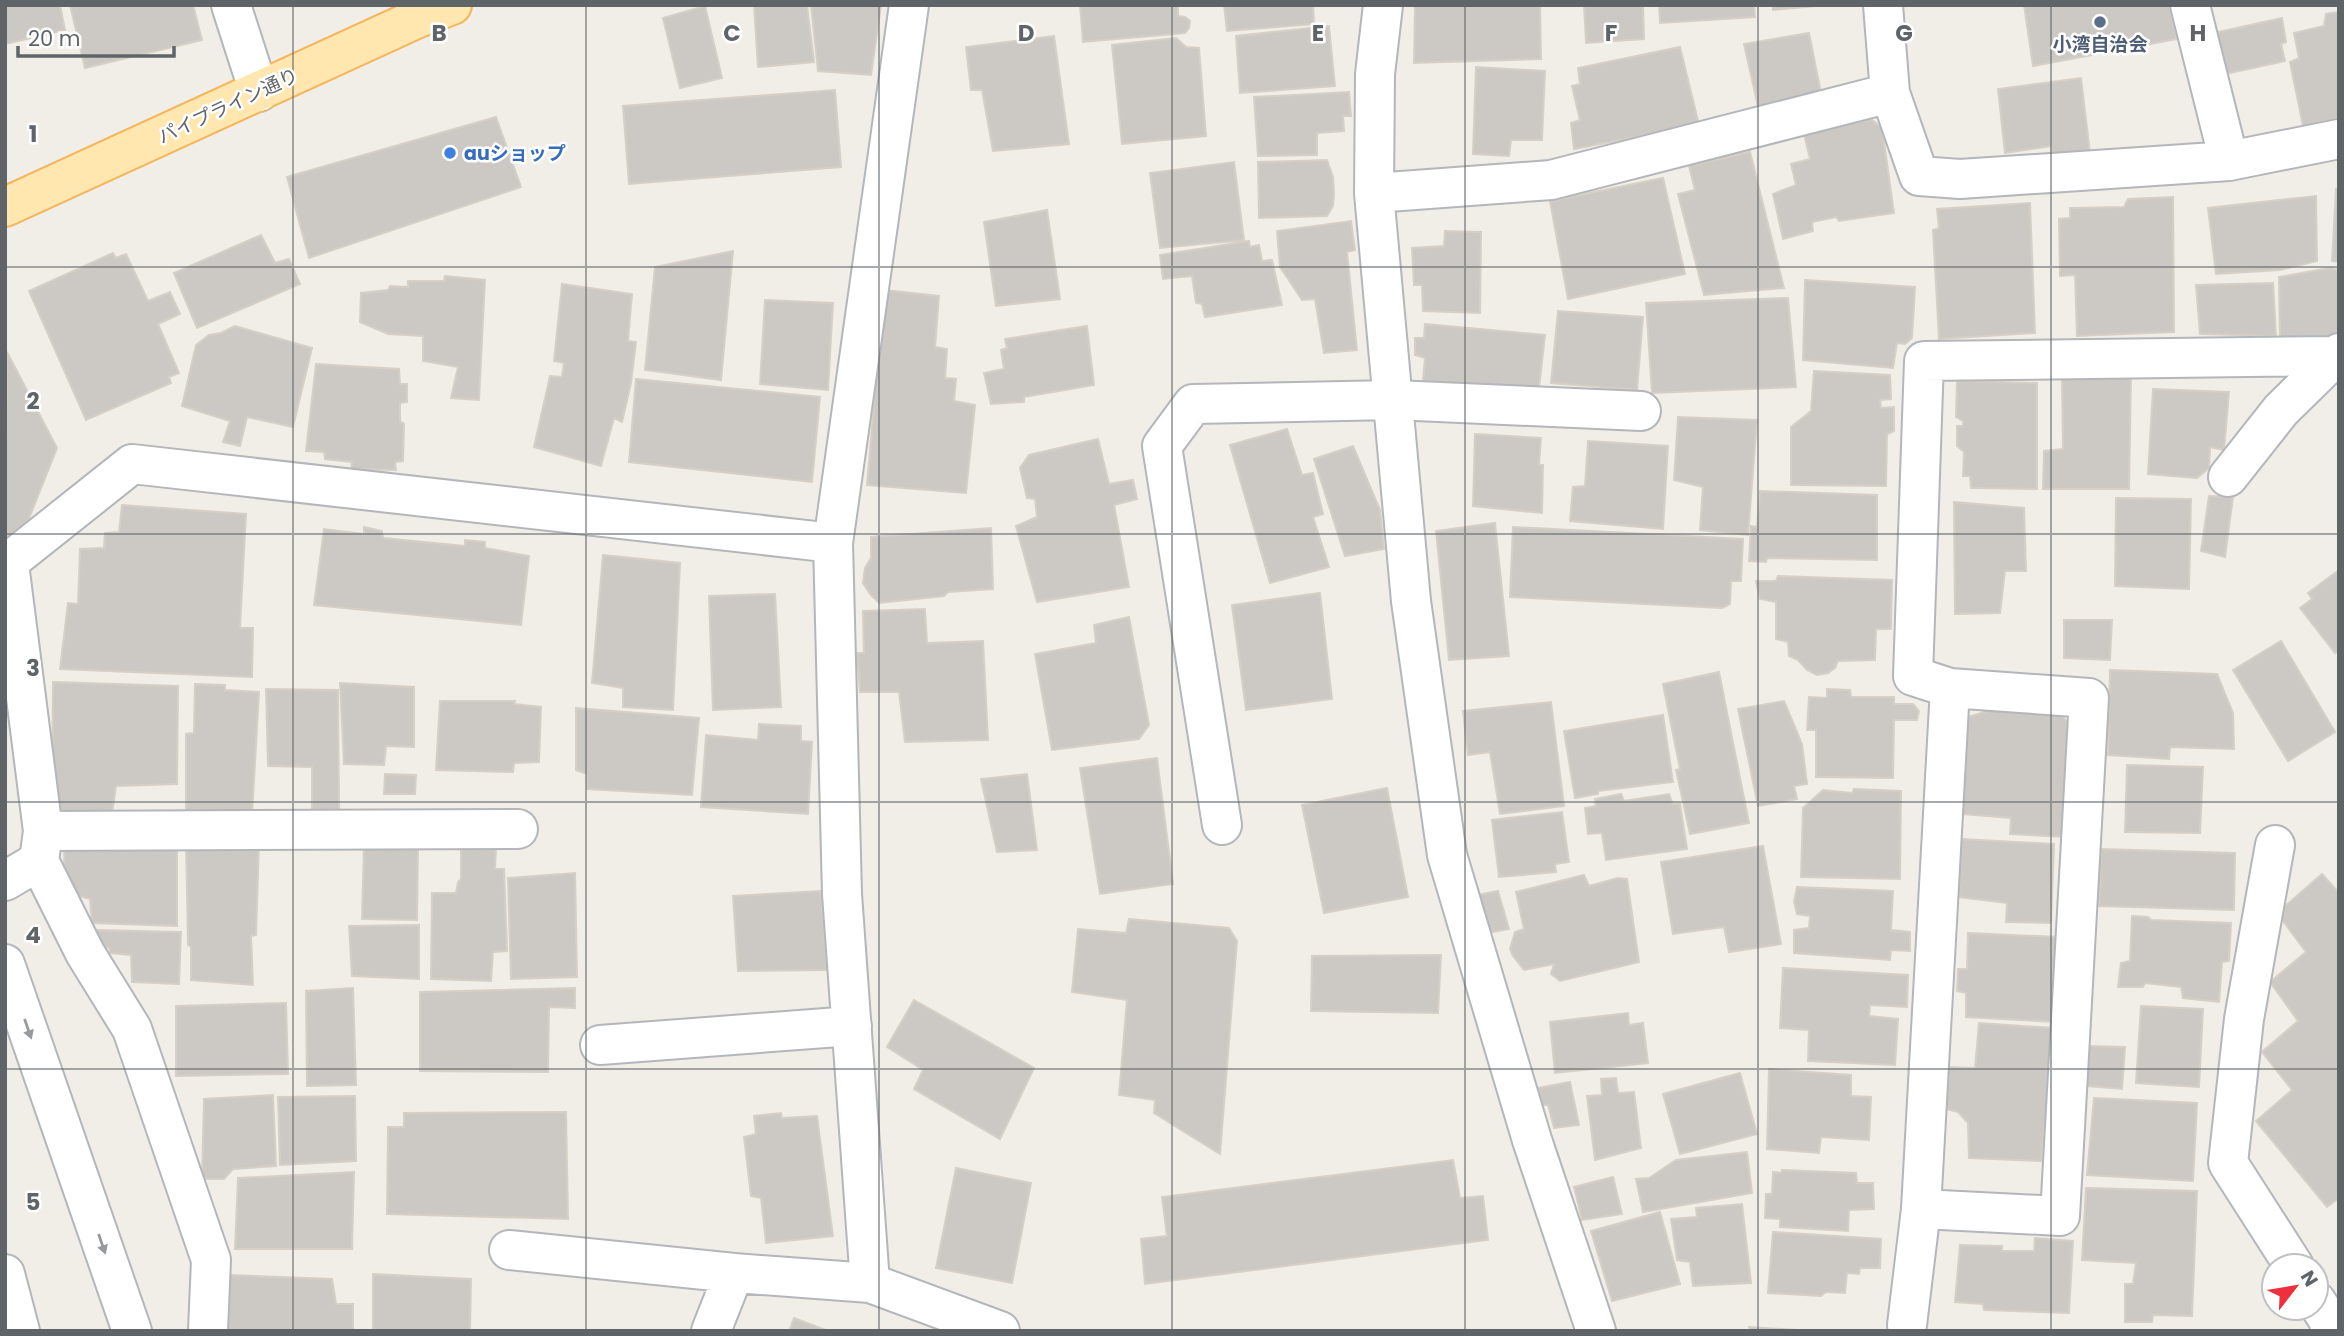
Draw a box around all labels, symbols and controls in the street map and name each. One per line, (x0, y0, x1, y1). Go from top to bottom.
scale bar (18, 14, 173, 58)
marker: 小湾自治会 (2092, 14, 2108, 30)
text: B (431, 17, 447, 49)
text: C (723, 17, 741, 49)
text: D (1018, 17, 1034, 49)
text: E (1312, 17, 1324, 49)
text: F (1605, 17, 1617, 49)
text: G (1895, 17, 1913, 49)
text: H (2190, 17, 2206, 49)
text: 20 m (28, 24, 81, 53)
place label: 小湾自治会 (2052, 31, 2148, 58)
street label: パイプライン通り (153, 62, 303, 150)
text: 1 (29, 118, 37, 150)
place label: auショップ (464, 140, 566, 167)
marker: auショップ (442, 145, 458, 161)
text: 2 (26, 385, 40, 417)
text: 3 (26, 652, 40, 684)
text: 4 (25, 919, 41, 951)
one-way arrow (23, 1018, 34, 1039)
text: 5 (26, 1186, 40, 1218)
one-way arrow (97, 1233, 108, 1254)
north arrow (2260, 1252, 2330, 1322)
text: N (2294, 1265, 2324, 1292)

